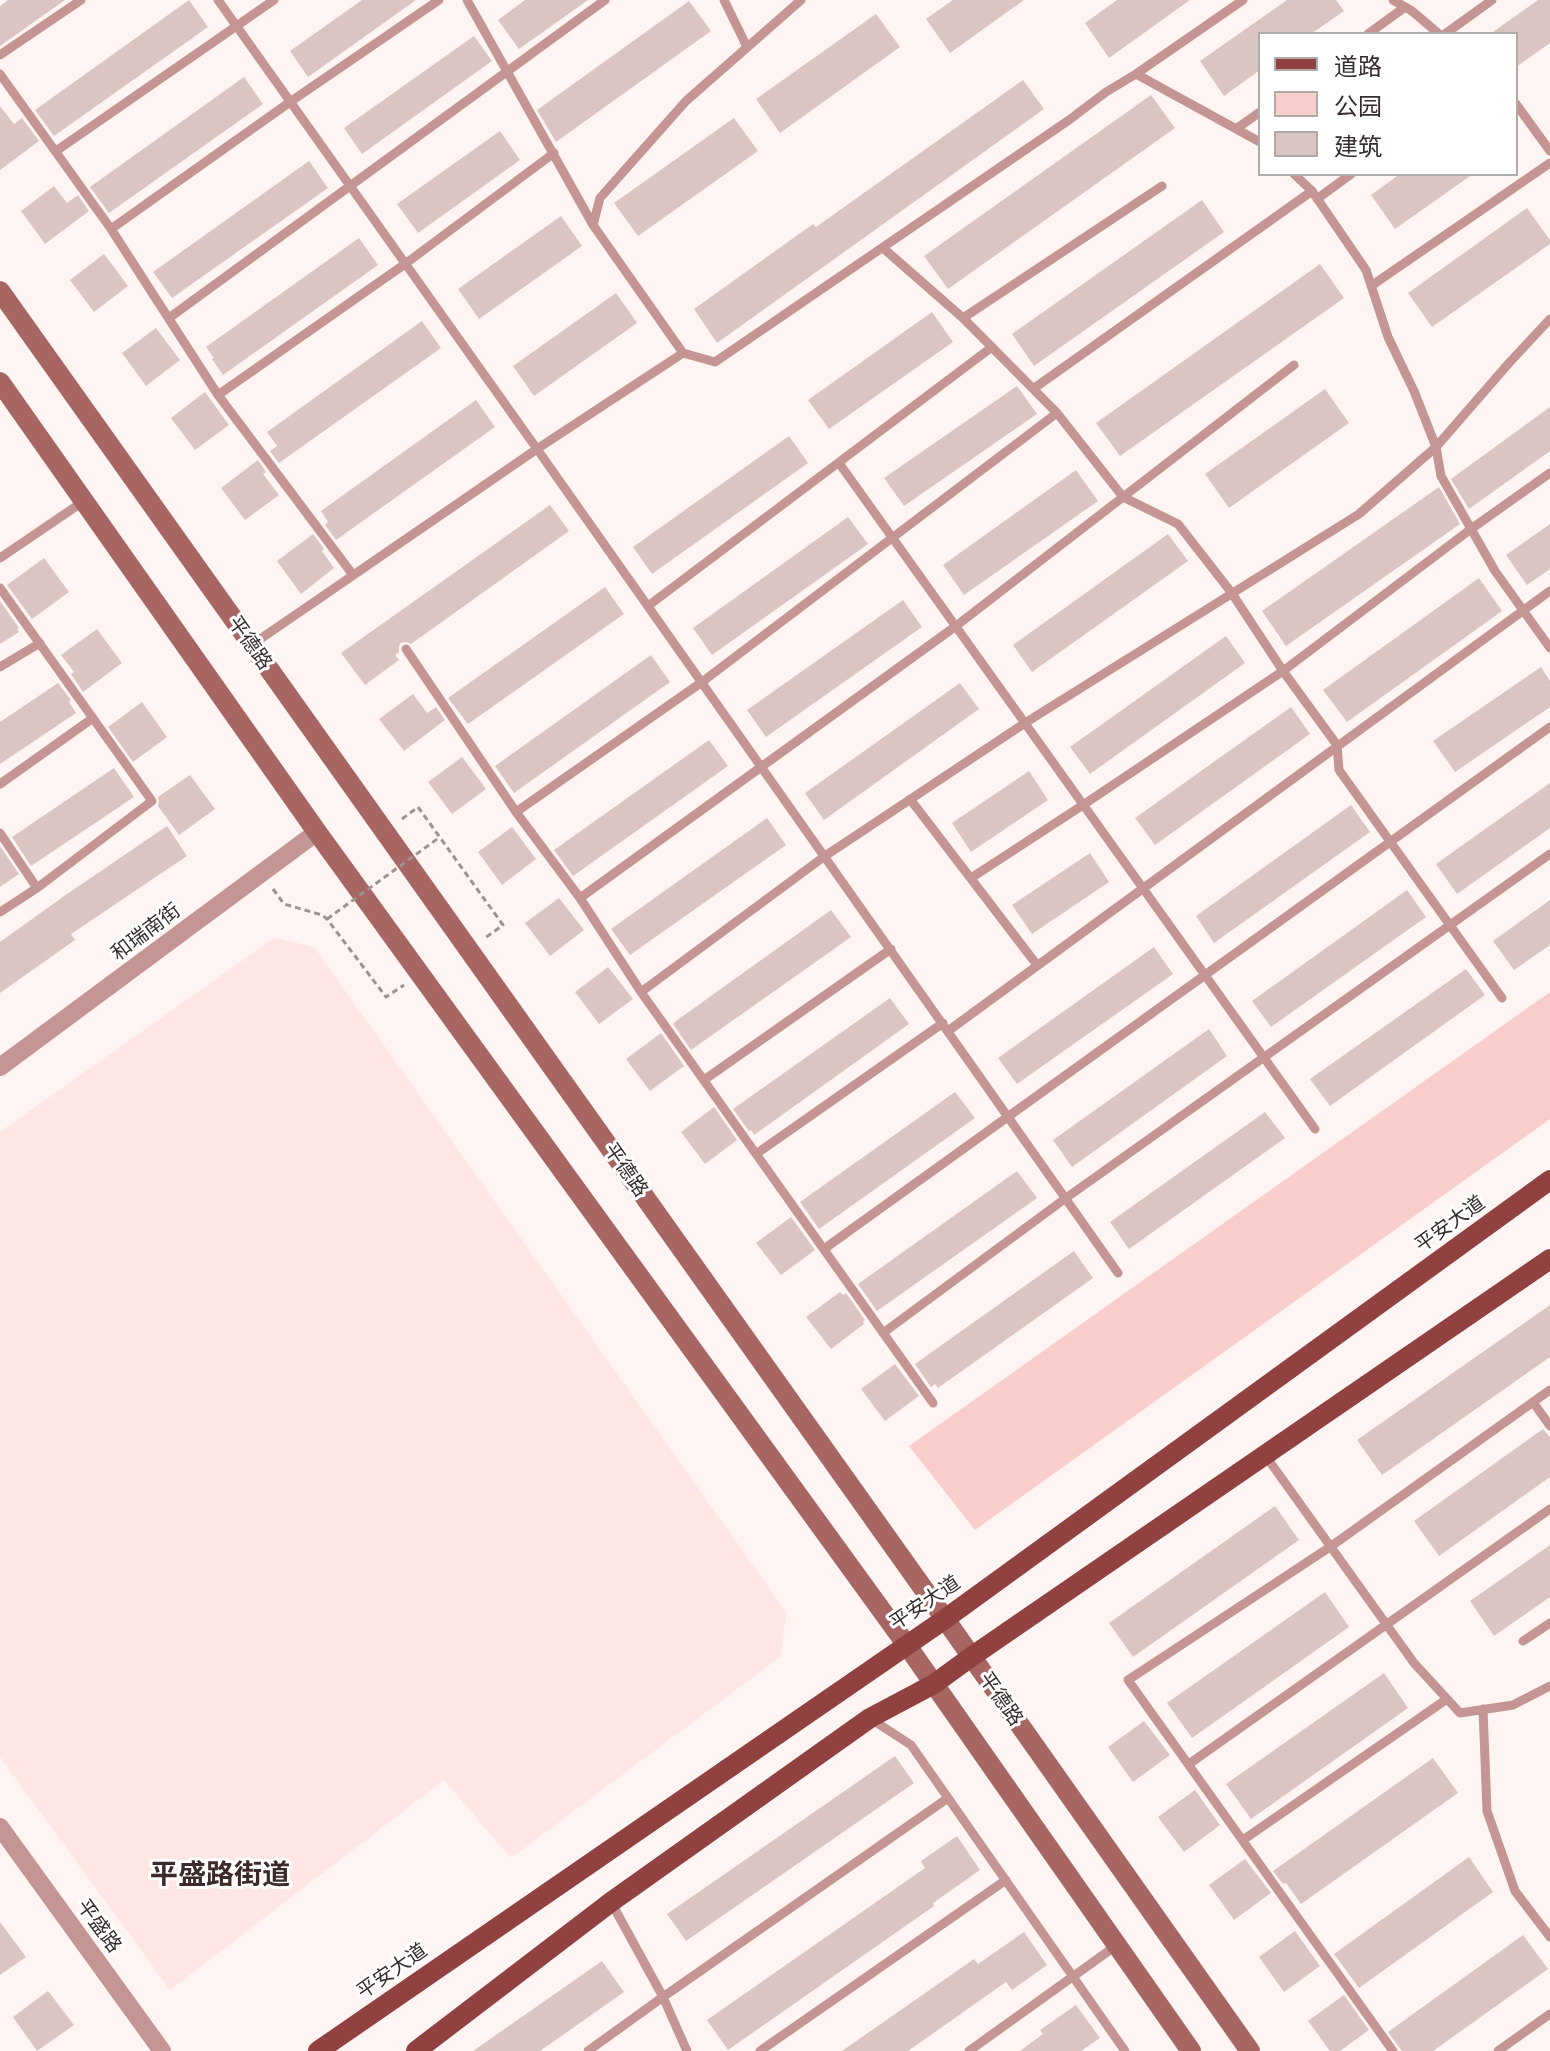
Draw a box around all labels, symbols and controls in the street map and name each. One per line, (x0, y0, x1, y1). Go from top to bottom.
legend (1258, 32, 1518, 176)
text: 道路 (1334, 51, 1382, 80)
text: 公园 (1334, 91, 1382, 120)
text: 建筑 (1334, 131, 1382, 160)
street label: 平德路 (223, 612, 277, 674)
street label: 和瑞南街 (107, 898, 185, 966)
street label: 平德路 (599, 1139, 653, 1201)
street label: 平安大道 (1411, 1191, 1489, 1257)
street label: 平安大道 (885, 1571, 965, 1635)
street label: 平德路 (974, 1668, 1028, 1730)
district label: 平盛路街道 (150, 1858, 290, 1892)
street label: 平盛路 (72, 1895, 126, 1957)
street label: 平安大道 (352, 1938, 432, 2004)

